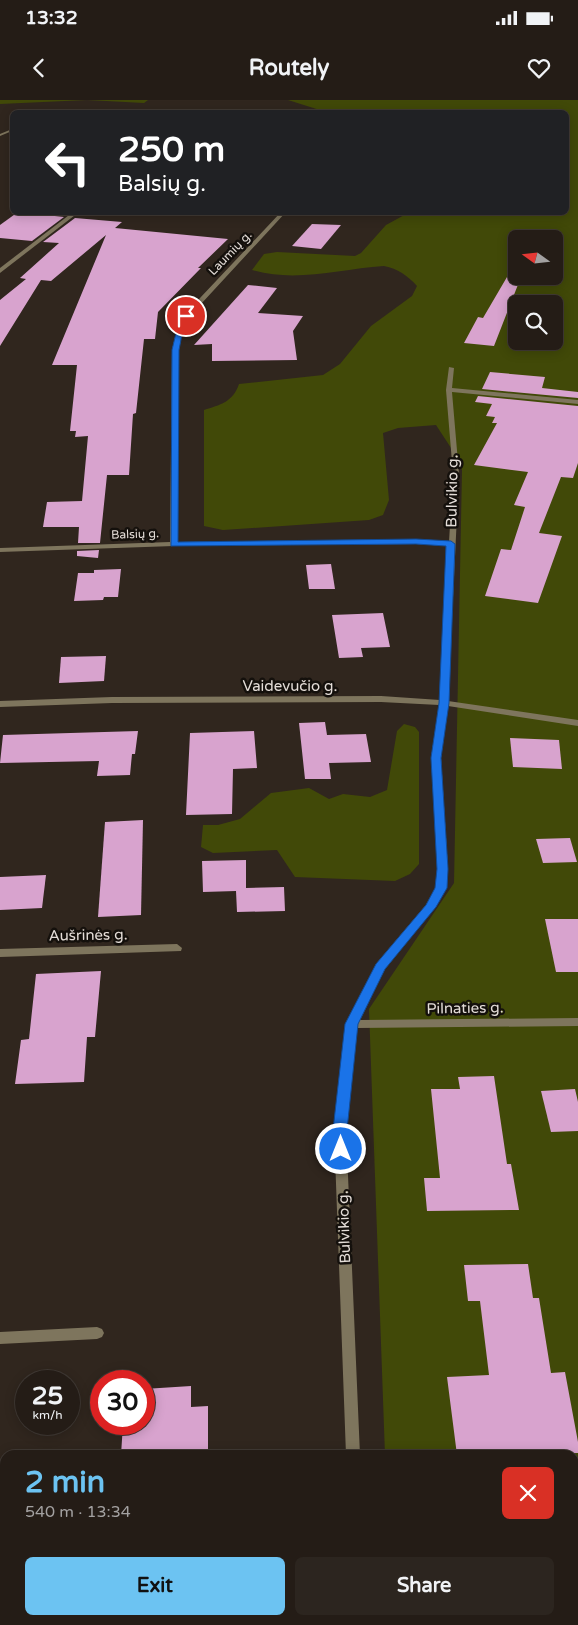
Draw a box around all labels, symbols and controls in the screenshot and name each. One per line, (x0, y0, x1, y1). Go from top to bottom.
text: 13:32 (25, 7, 78, 29)
icon: back (25, 54, 53, 82)
icon: heart (525, 54, 553, 82)
text: Routely (249, 55, 329, 81)
text: 250 m (118, 129, 225, 171)
icon: left (35, 130, 100, 195)
text: Balsių g. (118, 171, 206, 197)
street label: Laumių g. (205, 228, 255, 278)
north arrow (508, 230, 562, 285)
map controls (508, 230, 563, 350)
pin (165, 295, 207, 337)
button: search (508, 295, 563, 350)
icon: arrive (172, 302, 200, 330)
street label: Bulvikio g. (442, 454, 462, 528)
street label: Balsių g. (111, 526, 159, 542)
street label: Vaidevučio g. (243, 677, 337, 695)
street label: Aušrinės g. (48, 925, 128, 945)
street label: Pilnaties g. (426, 998, 504, 1018)
position arrow (314, 1122, 366, 1174)
street label: Bulvikio g. (334, 1190, 354, 1264)
speed limit sign: 30 (90, 1370, 155, 1435)
text: 25 (32, 1381, 63, 1411)
text: km/h (32, 1408, 63, 1422)
text: 2 min (25, 1464, 105, 1501)
button: close (502, 1467, 554, 1519)
text: 540 m · 13:34 (25, 1502, 131, 1522)
button: Exit (25, 1557, 285, 1615)
button: Share (295, 1557, 554, 1615)

